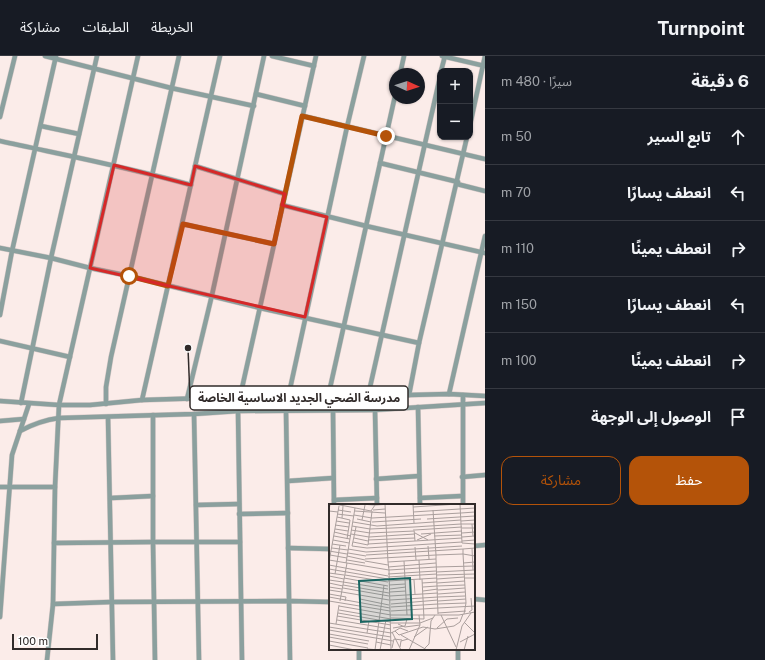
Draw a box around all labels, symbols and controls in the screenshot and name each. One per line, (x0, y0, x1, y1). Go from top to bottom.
text: Turnpoint (658, 17, 745, 39)
text: مشاركة (20, 19, 60, 35)
text: الطبقات (82, 19, 129, 35)
text: الخريطة (151, 19, 193, 35)
north arrow (389, 68, 425, 104)
map controls (437, 68, 473, 140)
button: + (437, 68, 473, 104)
text: 6 دقيقة (691, 71, 749, 91)
text: سيرًا · 480 m (501, 74, 572, 89)
button: − (437, 104, 473, 140)
icon: ahead (727, 126, 749, 148)
route end (377, 127, 395, 145)
text: تابع السير (647, 128, 711, 145)
text: 50 m (501, 129, 532, 144)
icon: left (727, 182, 749, 204)
text: انعطف يسارًا (627, 184, 711, 201)
text: 70 m (501, 185, 531, 200)
icon: right (727, 238, 749, 260)
text: انعطف يمينًا (631, 240, 711, 257)
text: 110 m (501, 241, 534, 256)
route start (120, 267, 138, 285)
icon: left (727, 294, 749, 316)
text: انعطف يسارًا (627, 296, 711, 313)
text: 150 m (501, 297, 537, 312)
icon: right (727, 350, 749, 372)
text: انعطف يمينًا (631, 352, 711, 369)
text: 100 m (501, 353, 537, 368)
callout: مدرسة الضحي الجديد الاساسية الخاصة (190, 386, 408, 410)
text: مدرسة الضحي الجديد الاساسية الخاصة (198, 391, 400, 408)
icon: arrive (727, 406, 749, 428)
text: الوصول إلى الوجهة (591, 408, 711, 425)
button: مشاركة (501, 456, 621, 505)
button: حفظ (629, 456, 749, 505)
inset map (329, 504, 475, 650)
scale bar (12, 632, 98, 651)
text: 100 m (18, 635, 48, 647)

